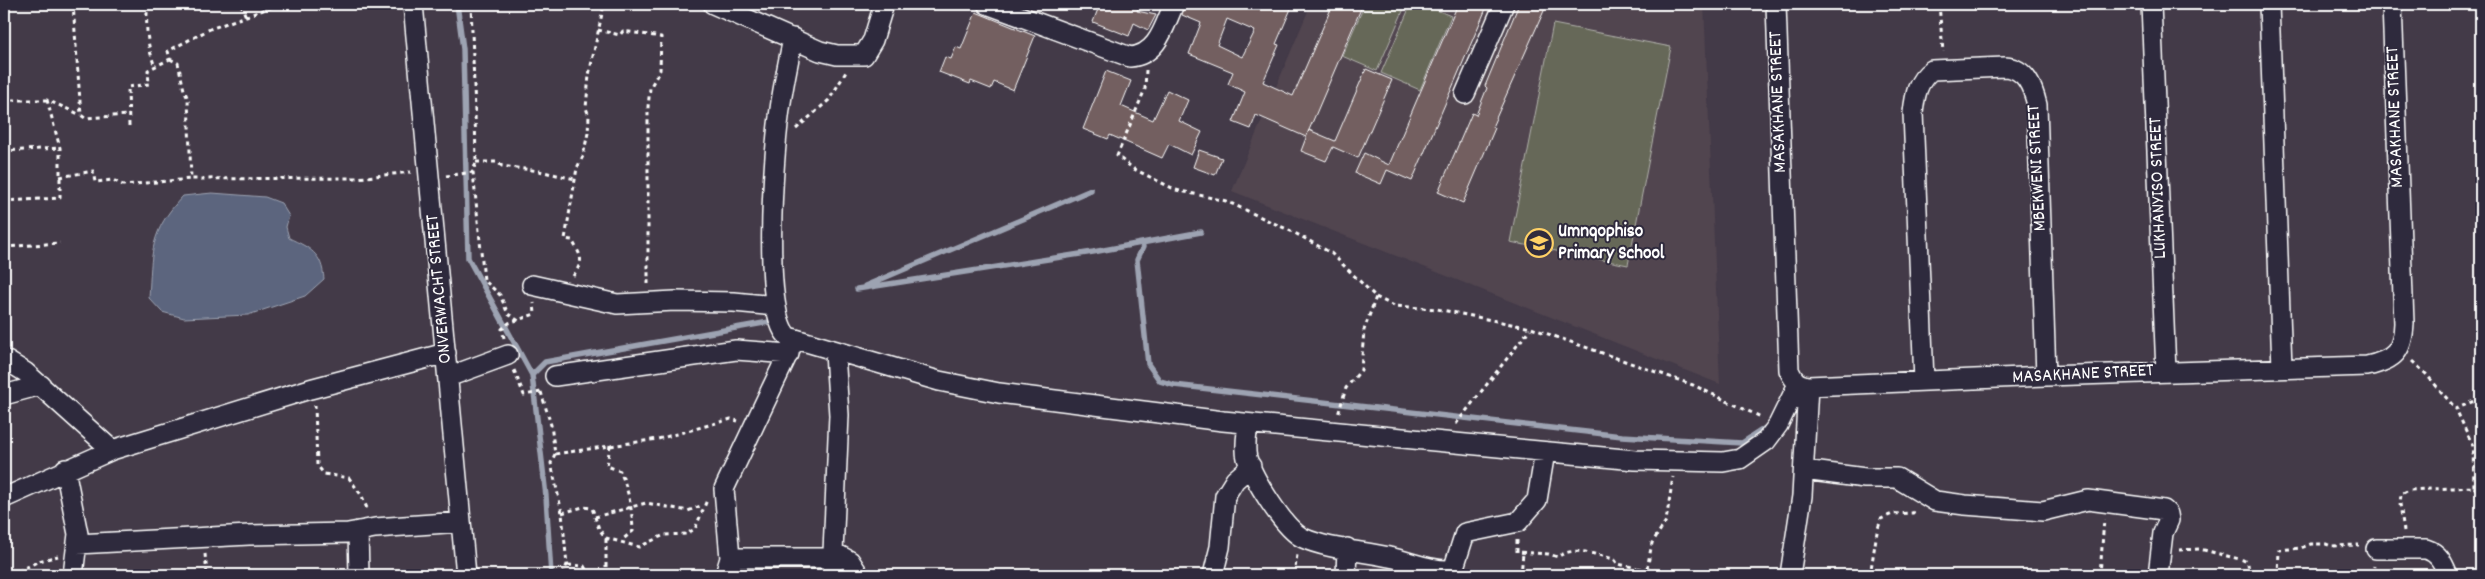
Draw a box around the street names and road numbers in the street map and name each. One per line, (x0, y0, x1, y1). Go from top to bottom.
street label: MASAKHANE STREET (1763, 30, 1795, 173)
street label: MASAKHANE STREET (2380, 45, 2412, 188)
street label: MBEKWENI STREET (2021, 104, 2055, 232)
street label: LUKHANYISO STREET (2143, 116, 2175, 259)
street label: ONVERWACHT STREET (420, 213, 460, 365)
street label: MASAKHANE STREET (2012, 358, 2155, 392)

